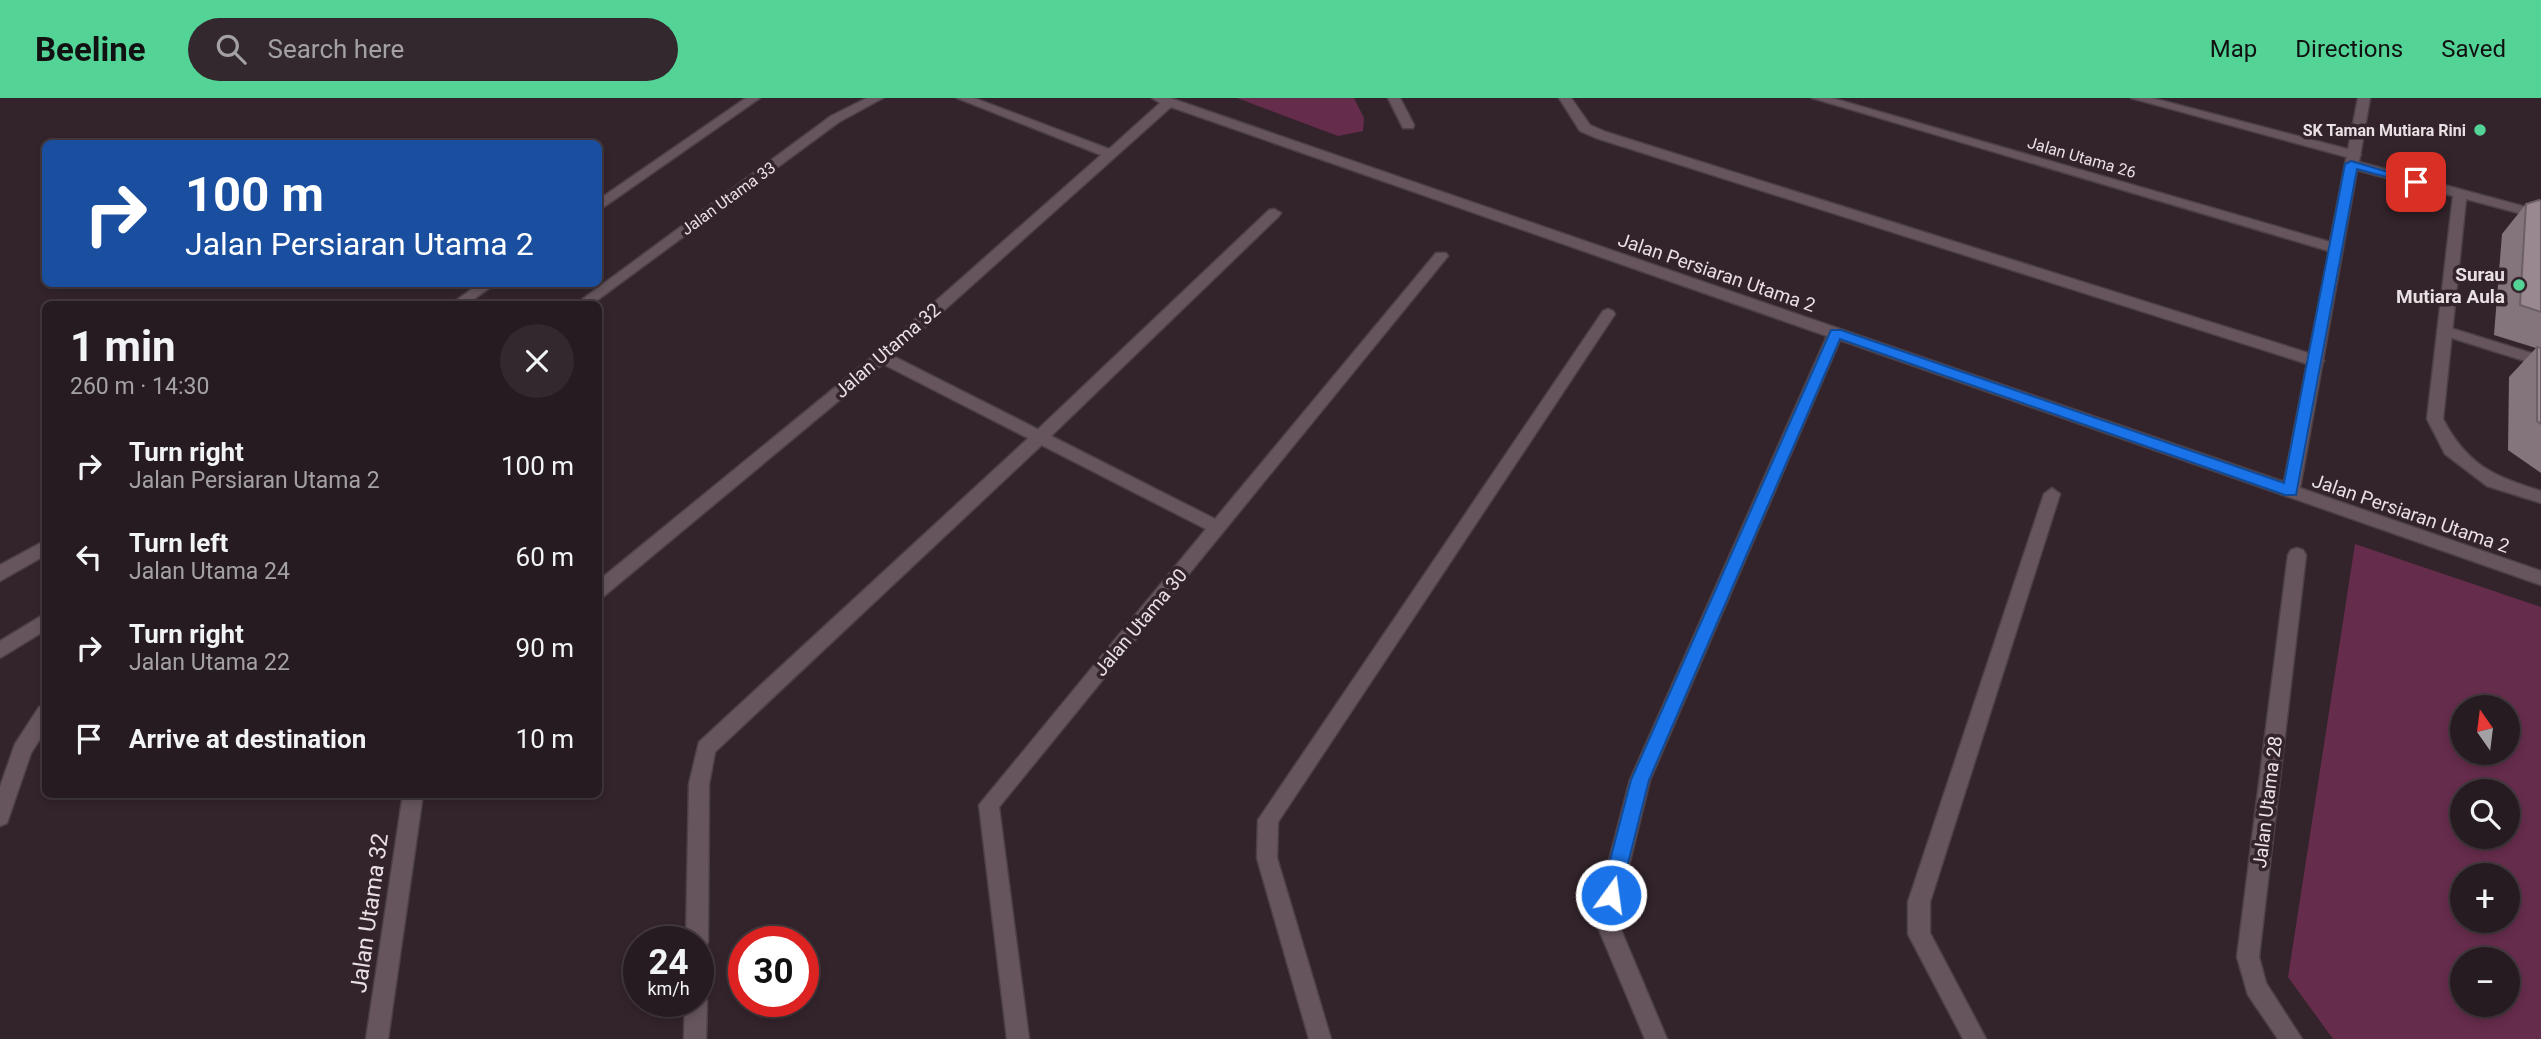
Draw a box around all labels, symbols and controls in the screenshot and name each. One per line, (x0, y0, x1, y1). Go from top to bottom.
search box (188, 18, 678, 81)
text: Beeline (35, 30, 146, 69)
icon: search (212, 30, 250, 68)
text: Search here (268, 34, 404, 64)
text: Map (2210, 35, 2257, 63)
text: Directions (2295, 35, 2403, 63)
text: Saved (2441, 35, 2506, 63)
place label: SK Taman Mutiara Rini (2303, 121, 2466, 140)
marker: SK Taman Mutiara Rini (2472, 122, 2488, 138)
street label: Jalan Utama 26 (2025, 133, 2138, 182)
pin (2386, 152, 2446, 212)
street label: Jalan Utama 33 (677, 158, 779, 239)
icon: arrive (2397, 163, 2435, 201)
text: 100 m (185, 166, 324, 223)
icon: right (70, 168, 161, 259)
text: Jalan Persiaran Utama 2 (185, 225, 534, 263)
street label: Jalan Persiaran Utama 2 (1615, 228, 1818, 317)
place label: Surau Mutiara Aula (2396, 263, 2505, 308)
marker: Surau Mutiara Aula (2511, 277, 2527, 293)
street label: Jalan Utama 32 (830, 298, 945, 403)
text: 1 min (70, 322, 176, 371)
button: close (500, 324, 574, 398)
text: 260 m · 14:30 (70, 373, 209, 400)
text: Turn right (129, 437, 244, 467)
icon: right (70, 447, 108, 485)
text: 100 m (501, 451, 574, 481)
text: Jalan Persiaran Utama 2 (129, 467, 380, 494)
street label: Jalan Persiaran Utama 2 (2309, 469, 2512, 558)
text: Turn left (129, 528, 228, 558)
icon: left (70, 538, 108, 576)
text: 60 m (516, 542, 574, 572)
text: Jalan Utama 24 (129, 558, 290, 585)
street label: Jalan Utama 30 (1089, 564, 1192, 681)
text: Turn right (129, 619, 244, 649)
icon: right (70, 629, 108, 667)
text: 90 m (516, 633, 574, 663)
text: Jalan Utama 22 (129, 649, 290, 676)
north arrow (2450, 695, 2520, 765)
map controls (2450, 695, 2520, 1017)
icon: arrive (70, 720, 108, 758)
text: Arrive at destination (129, 724, 366, 754)
text: 10 m (516, 724, 574, 754)
street label: Jalan Utama 28 (2248, 735, 2287, 869)
button: search (2450, 779, 2520, 849)
street label: Jalan Utama 32 (345, 831, 394, 995)
position arrow (1574, 858, 1648, 932)
button: + (2450, 863, 2520, 933)
speed limit sign: 30 (728, 926, 819, 1017)
text: 24 (648, 942, 689, 983)
button: − (2450, 947, 2520, 1017)
text: km/h (647, 978, 690, 999)

